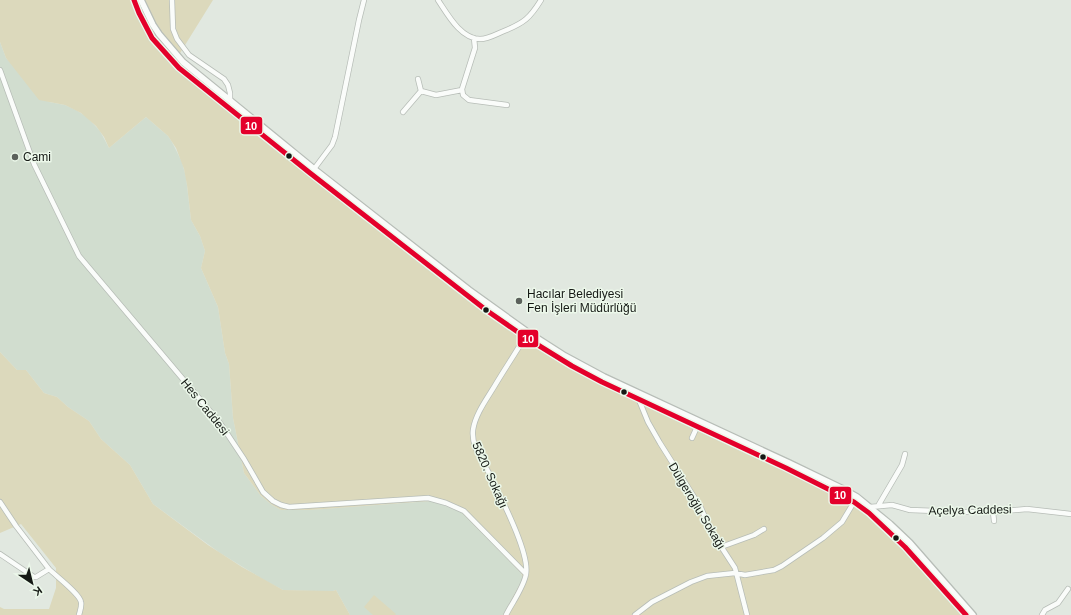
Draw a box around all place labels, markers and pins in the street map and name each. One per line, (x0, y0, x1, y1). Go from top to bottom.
place label: Cami (23, 150, 51, 164)
unlabelled marker (284, 151, 294, 161)
marker: Cami (10, 152, 20, 162)
place label: Hacılar Belediyesi Fen İşleri Müdürlüğü (527, 287, 636, 315)
marker: Hacılar Belediyesi Fen İşleri Müdürlüğü (514, 296, 524, 306)
unlabelled marker (481, 305, 491, 315)
unlabelled marker (619, 387, 629, 397)
unlabelled marker (758, 452, 768, 462)
unlabelled marker (891, 533, 901, 543)

